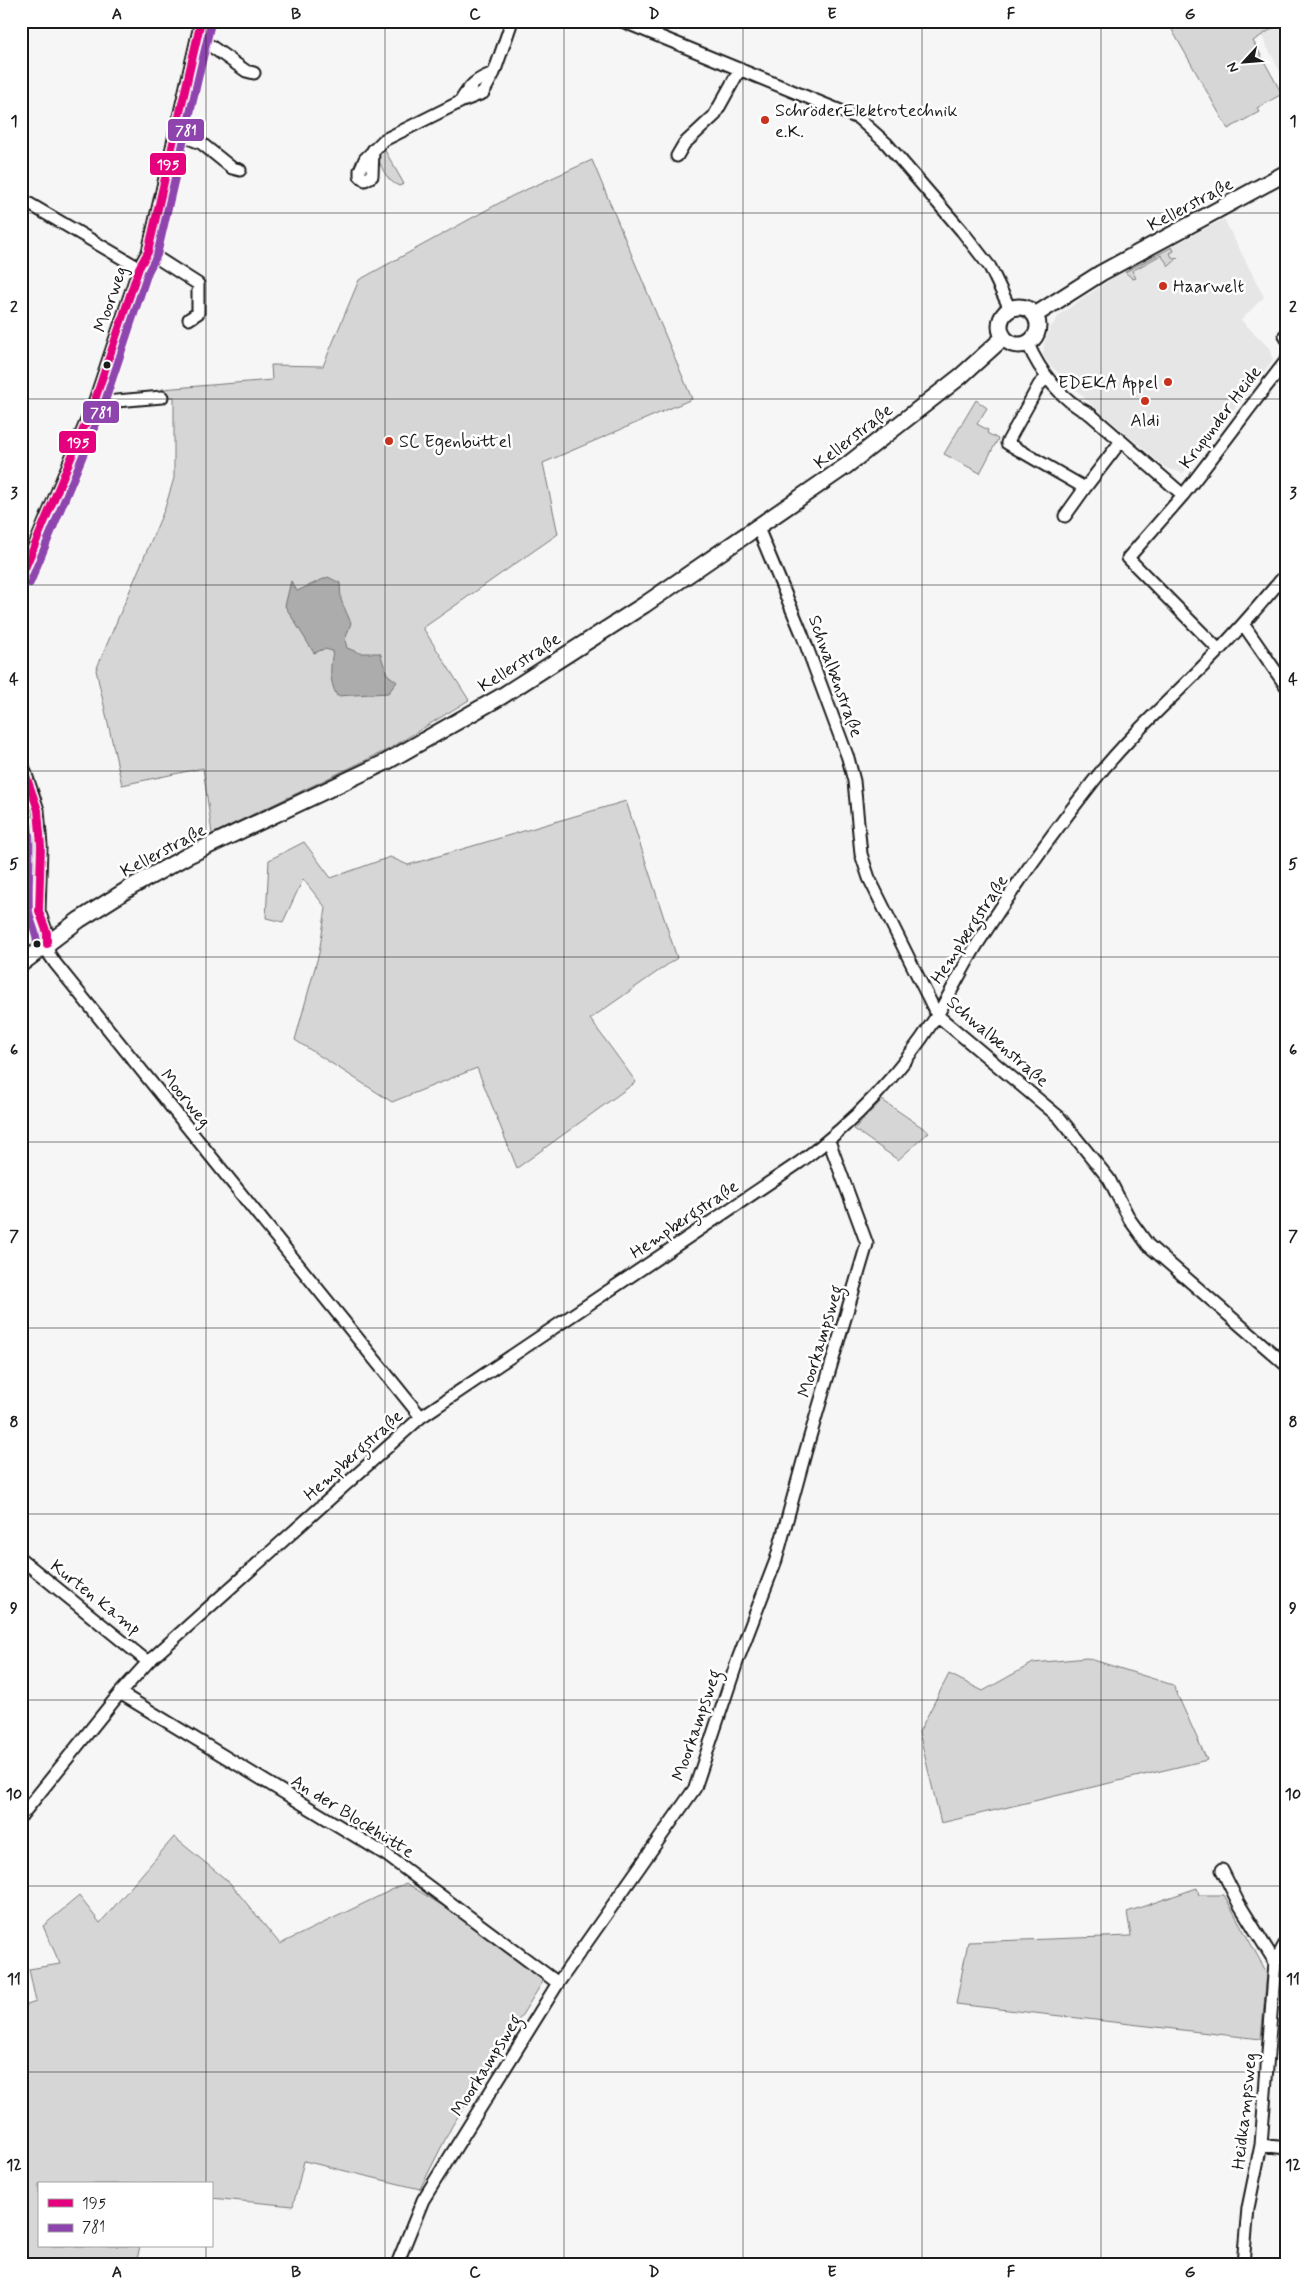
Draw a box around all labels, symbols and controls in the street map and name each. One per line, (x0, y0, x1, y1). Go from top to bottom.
text: A (112, 4, 122, 25)
text: B (291, 4, 301, 25)
text: C (469, 4, 481, 25)
text: D (648, 4, 660, 25)
text: E (827, 4, 837, 25)
text: F (1007, 4, 1016, 25)
text: G (1185, 4, 1196, 25)
north arrow (1220, 38, 1270, 88)
text: N (1223, 59, 1243, 75)
place label: SchröderElektrotechnik e.K. (775, 99, 958, 144)
text: 1 (10, 111, 18, 132)
text: 1 (1289, 111, 1297, 132)
marker: SchröderElektrotechnik e.K. (759, 114, 771, 126)
line badge: 781 (167, 118, 205, 142)
text: 781 (175, 122, 197, 140)
line badge: 195 (149, 152, 187, 176)
text: 195 (157, 156, 179, 174)
street label: Kellerstraße (1143, 172, 1238, 237)
street label: Moorweg (88, 263, 133, 336)
place label: Haarwelt (1173, 275, 1244, 299)
marker: Haarwelt (1157, 280, 1169, 292)
text: 2 (10, 297, 18, 318)
text: 2 (1289, 297, 1297, 318)
unlabelled marker (102, 360, 112, 370)
street label: Krupunder Heide (1174, 361, 1268, 474)
place label: EDEKA Appel (1058, 371, 1158, 396)
marker: EDEKA Appel (1162, 376, 1174, 388)
marker: Aldi (1139, 395, 1151, 407)
street label: Kellerstraße (809, 398, 898, 475)
line badge: 781 (82, 400, 120, 424)
text: 781 (90, 404, 112, 422)
place label: Aldi (1130, 409, 1160, 433)
line badge: 195 (58, 430, 97, 454)
place label: SC Egenbüttel (399, 430, 512, 455)
text: 195 (67, 434, 89, 452)
marker: SC Egenbüttel (383, 435, 395, 447)
text: 3 (10, 483, 18, 504)
text: 3 (1289, 483, 1297, 504)
street label: Schwalbenstraße (802, 612, 868, 741)
street label: Kellerstraße (474, 627, 566, 698)
text: 4 (9, 669, 19, 690)
text: 4 (1288, 669, 1298, 690)
street label: Kellerstraße (116, 818, 211, 883)
text: 5 (9, 854, 19, 875)
text: 5 (1288, 854, 1298, 875)
street label: Hempbergstraße (925, 870, 1016, 990)
unlabelled marker (32, 939, 42, 949)
street label: Schwalbenstraße (941, 991, 1054, 1093)
text: 6 (10, 1040, 18, 1061)
text: 6 (1289, 1040, 1297, 1061)
street label: Moorweg (154, 1065, 216, 1133)
street label: Hempbergstraße (626, 1175, 745, 1267)
text: 7 (9, 1226, 19, 1247)
text: 7 (1288, 1226, 1298, 1247)
street label: Moorkampsweg (792, 1282, 851, 1401)
street label: Hempbergstraße (299, 1405, 410, 1508)
text: 8 (9, 1412, 19, 1433)
text: 8 (1288, 1412, 1298, 1433)
street label: Kurten Kamp (45, 1555, 146, 1641)
text: 9 (10, 1598, 18, 1619)
text: 9 (1289, 1598, 1297, 1619)
street label: Moorkampsweg (667, 1666, 729, 1785)
street label: An der Blockhütte (286, 1769, 419, 1864)
text: 10 (6, 1784, 22, 1805)
text: 10 (1285, 1784, 1301, 1805)
text: 11 (7, 1969, 21, 1990)
text: 11 (1286, 1969, 1300, 1990)
street label: Moorkampsweg (446, 2010, 530, 2122)
street label: Heidkampsweg (1227, 2051, 1263, 2171)
text: 12 (6, 2155, 22, 2176)
text: 12 (1285, 2155, 1301, 2176)
legend (38, 2182, 212, 2248)
text: 195 (82, 2194, 106, 2214)
text: 781 (82, 2218, 105, 2238)
text: A (112, 2262, 122, 2283)
text: B (291, 2262, 301, 2283)
text: C (469, 2262, 481, 2283)
text: D (648, 2262, 660, 2283)
text: E (827, 2262, 837, 2283)
text: F (1007, 2262, 1016, 2283)
text: G (1185, 2262, 1196, 2283)

